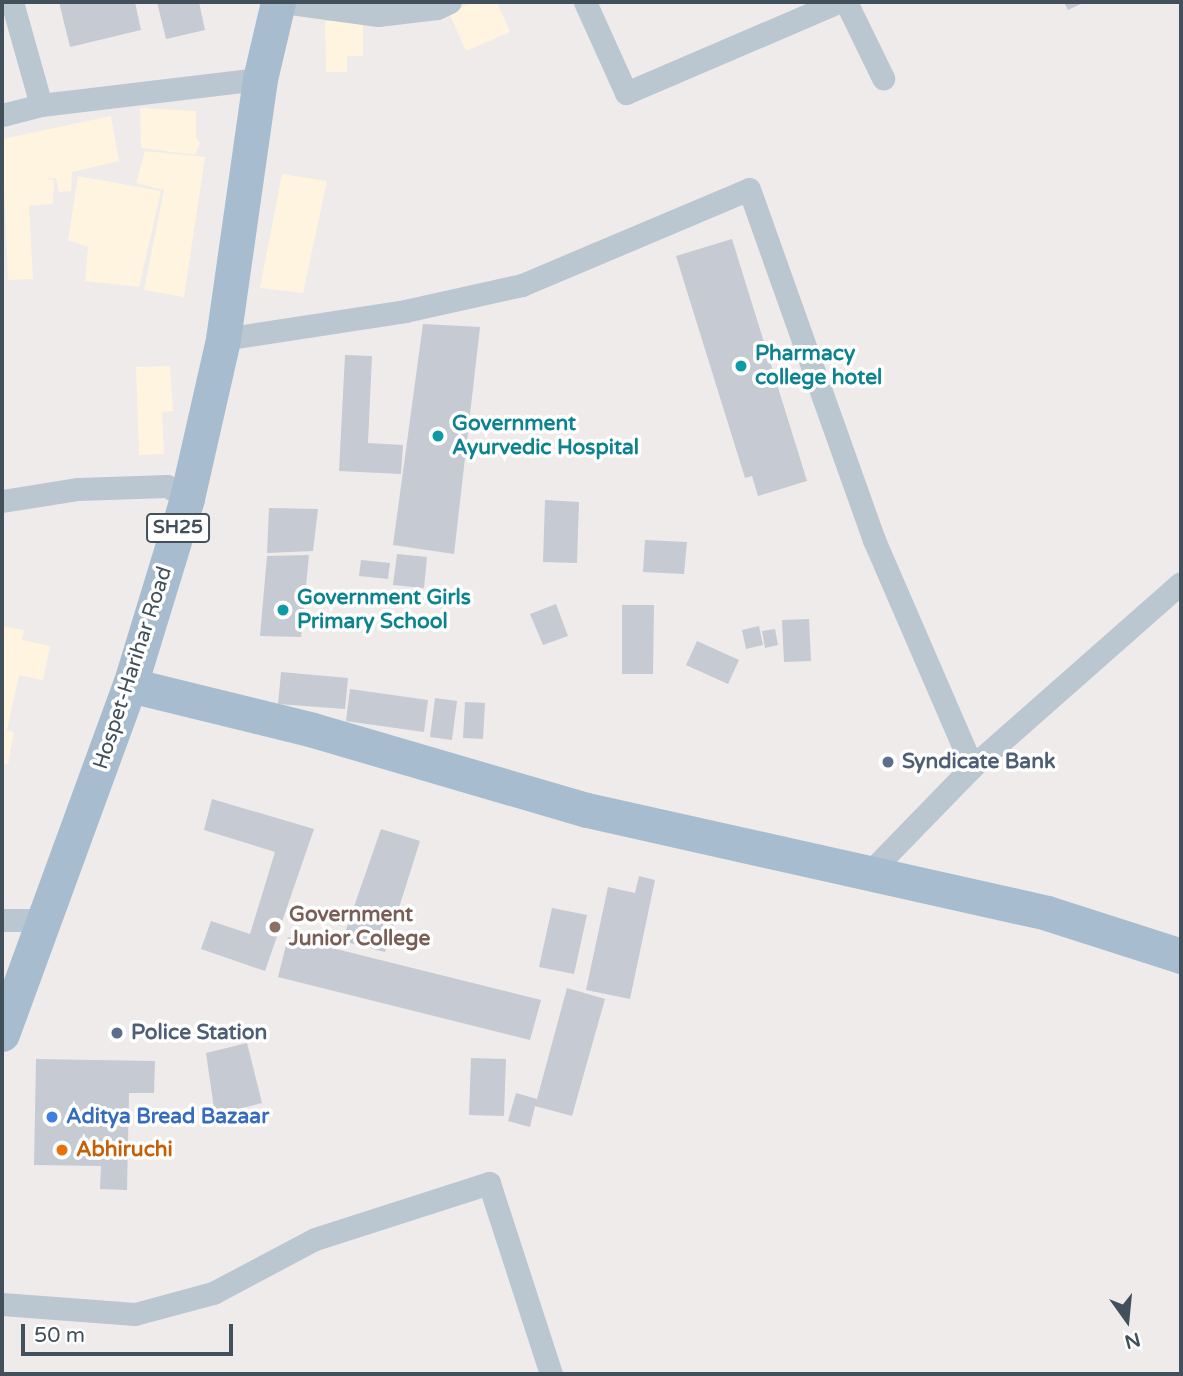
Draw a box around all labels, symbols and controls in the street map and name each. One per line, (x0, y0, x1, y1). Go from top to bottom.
place label: Pharmacy college hotel (755, 341, 882, 391)
marker: Pharmacy college hotel (733, 358, 749, 374)
place label: Government Ayurvedic Hospital (452, 411, 639, 461)
marker: Government Ayurvedic Hospital (430, 428, 446, 444)
road number: SH25 (145, 512, 211, 544)
street label: Hospet-Harihar Road (88, 563, 178, 773)
place label: Government Girls Primary School (297, 585, 471, 635)
marker: Government Girls Primary School (275, 602, 291, 618)
place label: Syndicate Bank (902, 749, 1055, 775)
marker: Syndicate Bank (880, 754, 896, 770)
place label: Government Junior College (289, 902, 430, 952)
marker: Government Junior College (267, 919, 283, 935)
place label: Police Station (131, 1020, 267, 1046)
marker: Police Station (109, 1025, 125, 1041)
place label: Aditya Bread Bazaar (66, 1104, 269, 1130)
marker: Aditya Bread Bazaar (44, 1109, 60, 1125)
place label: Abhiruchi (76, 1137, 173, 1163)
marker: Abhiruchi (54, 1142, 70, 1158)
north arrow (1092, 1285, 1162, 1355)
scale bar (24, 1310, 236, 1354)
text: 50 m (34, 1323, 85, 1348)
text: N (1122, 1328, 1143, 1353)

